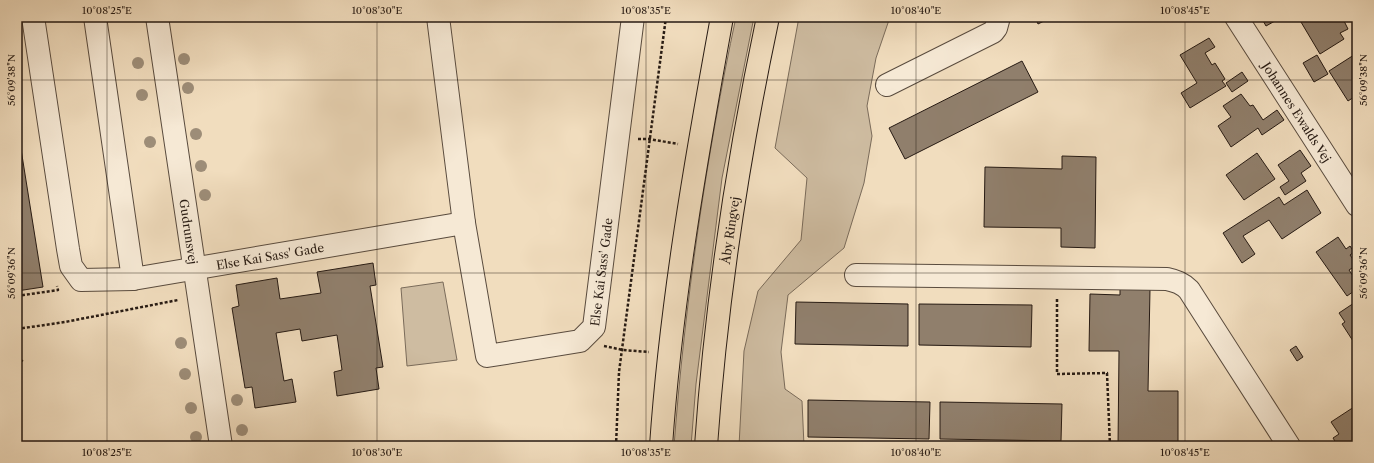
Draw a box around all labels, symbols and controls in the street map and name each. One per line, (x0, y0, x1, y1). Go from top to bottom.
text: 10°08'25"E (82, 4, 132, 17)
text: 10°08'30"E (352, 4, 402, 17)
text: 10°08'35"E (621, 4, 671, 17)
text: 10°08'40"E (891, 4, 941, 17)
text: 10°08'45"E (1160, 4, 1210, 17)
text: 56°09'38"N (5, 54, 18, 106)
text: 56°09'38"N (1357, 54, 1370, 106)
street label: Johannes Ewalds Vej (1258, 57, 1335, 165)
street label: Åby Ringvej (716, 196, 742, 266)
street label: Gudrunsvej (177, 198, 201, 265)
street label: Else Kai Sass' Gade (587, 217, 615, 327)
street label: Else Kai Sass' Gade (215, 239, 325, 272)
text: 56°09'36"N (5, 247, 18, 299)
text: 56°09'36"N (1357, 247, 1370, 299)
text: 10°08'25"E (82, 446, 132, 459)
text: 10°08'30"E (352, 446, 402, 459)
text: 10°08'35"E (621, 446, 671, 459)
text: 10°08'40"E (891, 446, 941, 459)
text: 10°08'45"E (1160, 446, 1210, 459)

